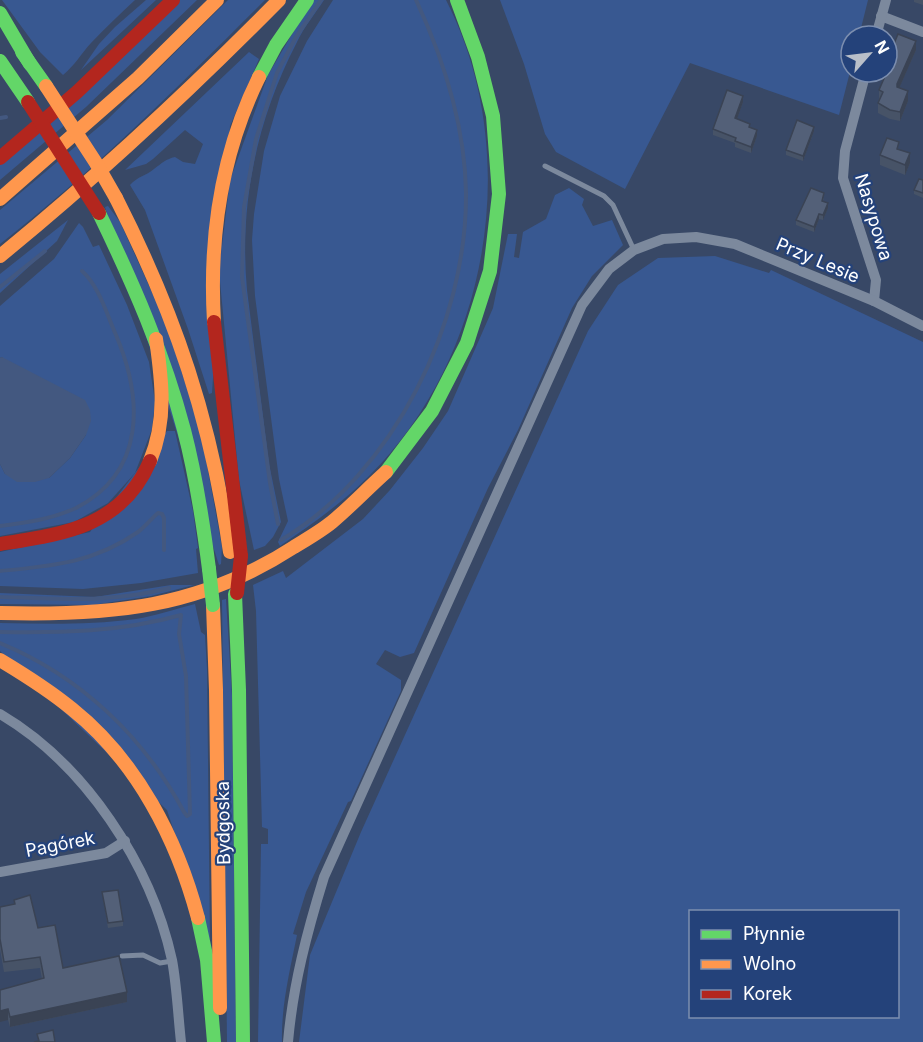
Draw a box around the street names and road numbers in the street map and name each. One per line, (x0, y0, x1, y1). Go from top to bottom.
street label: Nasypowa (851, 171, 897, 263)
street label: Przy Lesie (773, 233, 863, 287)
street label: Bydgoska (212, 781, 234, 865)
street label: Pagórek (23, 827, 97, 861)

